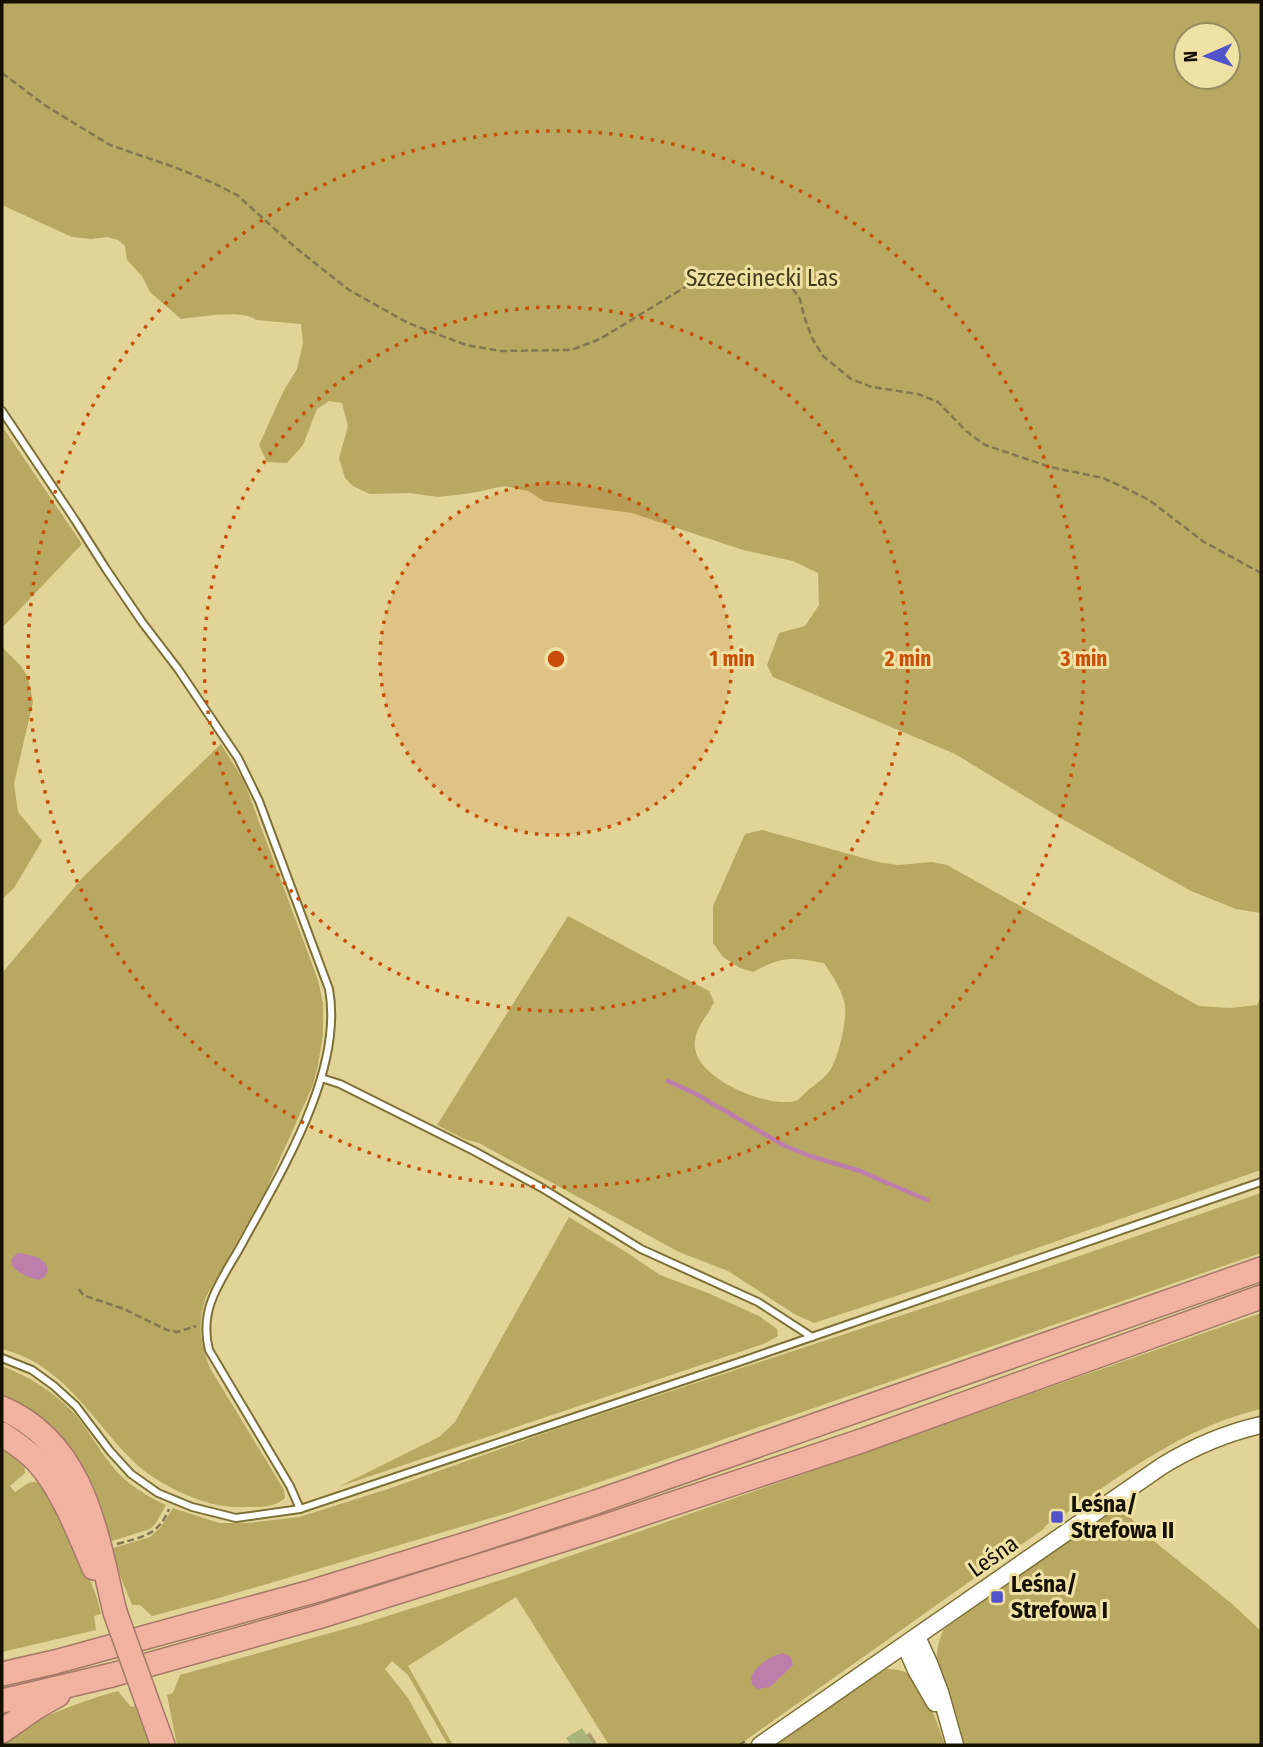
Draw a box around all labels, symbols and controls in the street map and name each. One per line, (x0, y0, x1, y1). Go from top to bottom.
north arrow (1172, 21, 1242, 91)
text: N (1179, 50, 1202, 63)
park label: Szczecinecki Las (686, 264, 838, 292)
text: 1 min (709, 646, 755, 672)
text: 2 min (884, 646, 931, 672)
text: 3 min (1060, 646, 1107, 672)
centre of rings (544, 647, 568, 671)
place label: Leśna/ Strefowa II (1071, 1490, 1174, 1544)
marker: Leśna/ Strefowa II (1049, 1509, 1065, 1525)
street label: Leśna (963, 1529, 1023, 1583)
place label: Leśna/ Strefowa I (1011, 1570, 1108, 1624)
marker: Leśna/ Strefowa I (989, 1589, 1005, 1605)

